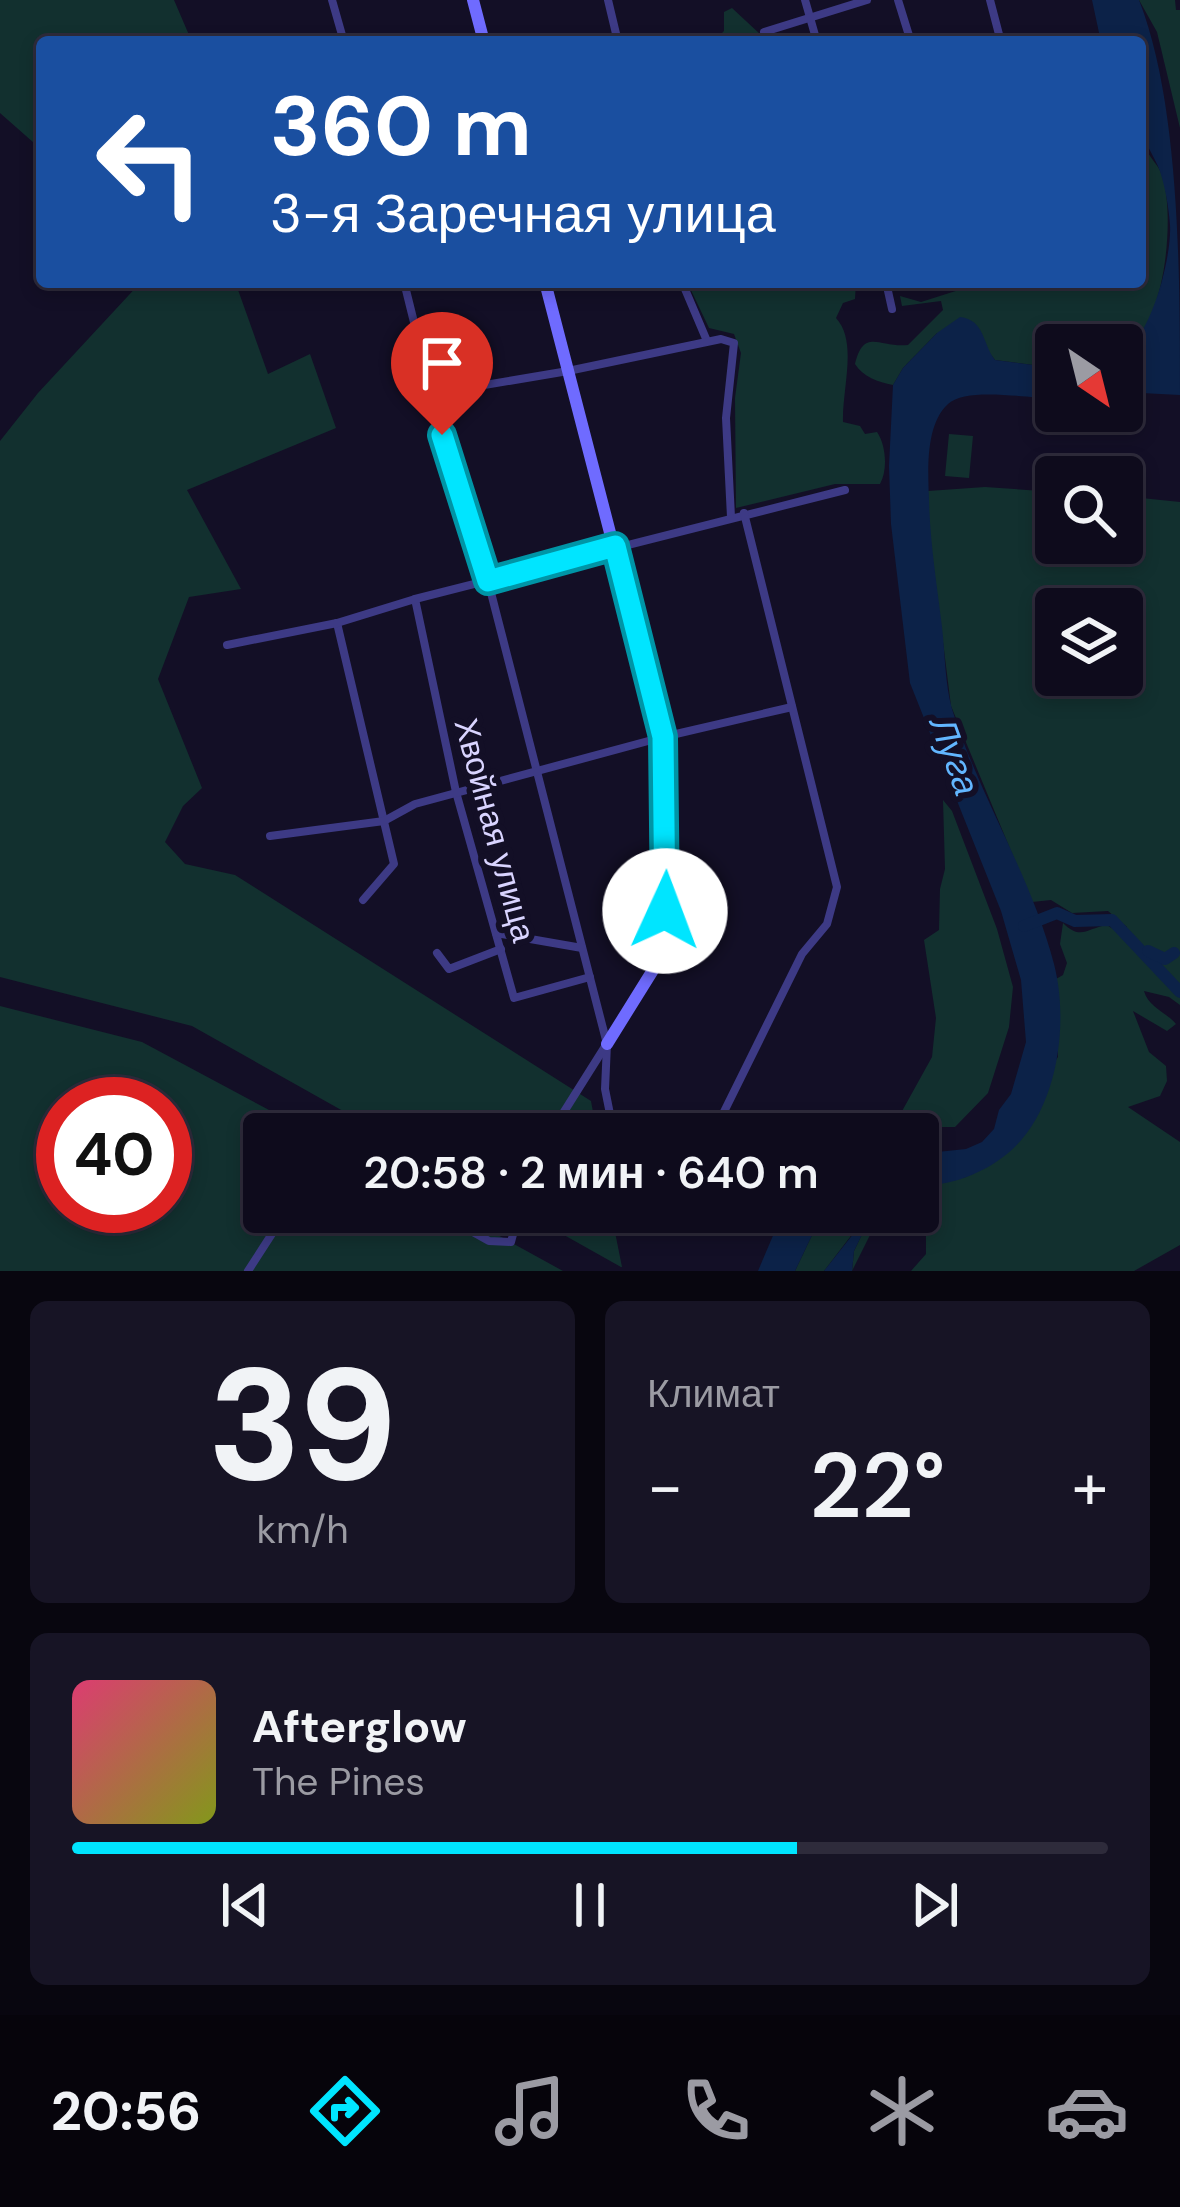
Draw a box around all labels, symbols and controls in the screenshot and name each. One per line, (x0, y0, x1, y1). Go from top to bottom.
text: 360 m (270, 72, 532, 181)
icon: left (72, 84, 228, 240)
text: 3-я Заречная улица (270, 178, 776, 249)
pin (391, 312, 493, 435)
north arrow (1035, 324, 1143, 432)
map controls (1035, 324, 1143, 696)
icon: arrive (409, 330, 475, 396)
button: search (1035, 456, 1143, 564)
button: layers (1035, 588, 1143, 696)
water label: Луга (919, 708, 991, 802)
street label: Хвойная улица (444, 713, 546, 947)
position arrow (602, 848, 728, 974)
speed limit sign: 40 (36, 1077, 192, 1233)
text: 20:58 · 2 мин · 640 m (363, 1143, 819, 1202)
text: 39 (208, 1324, 397, 1527)
text: Климат (647, 1368, 780, 1419)
text: 22° (810, 1428, 946, 1545)
text: − (647, 1444, 683, 1529)
text: + (1072, 1444, 1108, 1529)
text: km/h (256, 1504, 349, 1555)
text: Afterglow (252, 1697, 467, 1756)
text: The Pines (252, 1756, 425, 1807)
icon: previous (212, 1872, 278, 1938)
icon: pause (557, 1872, 623, 1938)
icon: next (902, 1872, 968, 1938)
icon: directions (303, 2069, 387, 2153)
icon: music (488, 2069, 572, 2153)
icon: phone (674, 2069, 758, 2153)
icon: climate (860, 2069, 944, 2153)
icon: car (1045, 2069, 1129, 2153)
text: 20:56 (51, 2076, 201, 2147)

